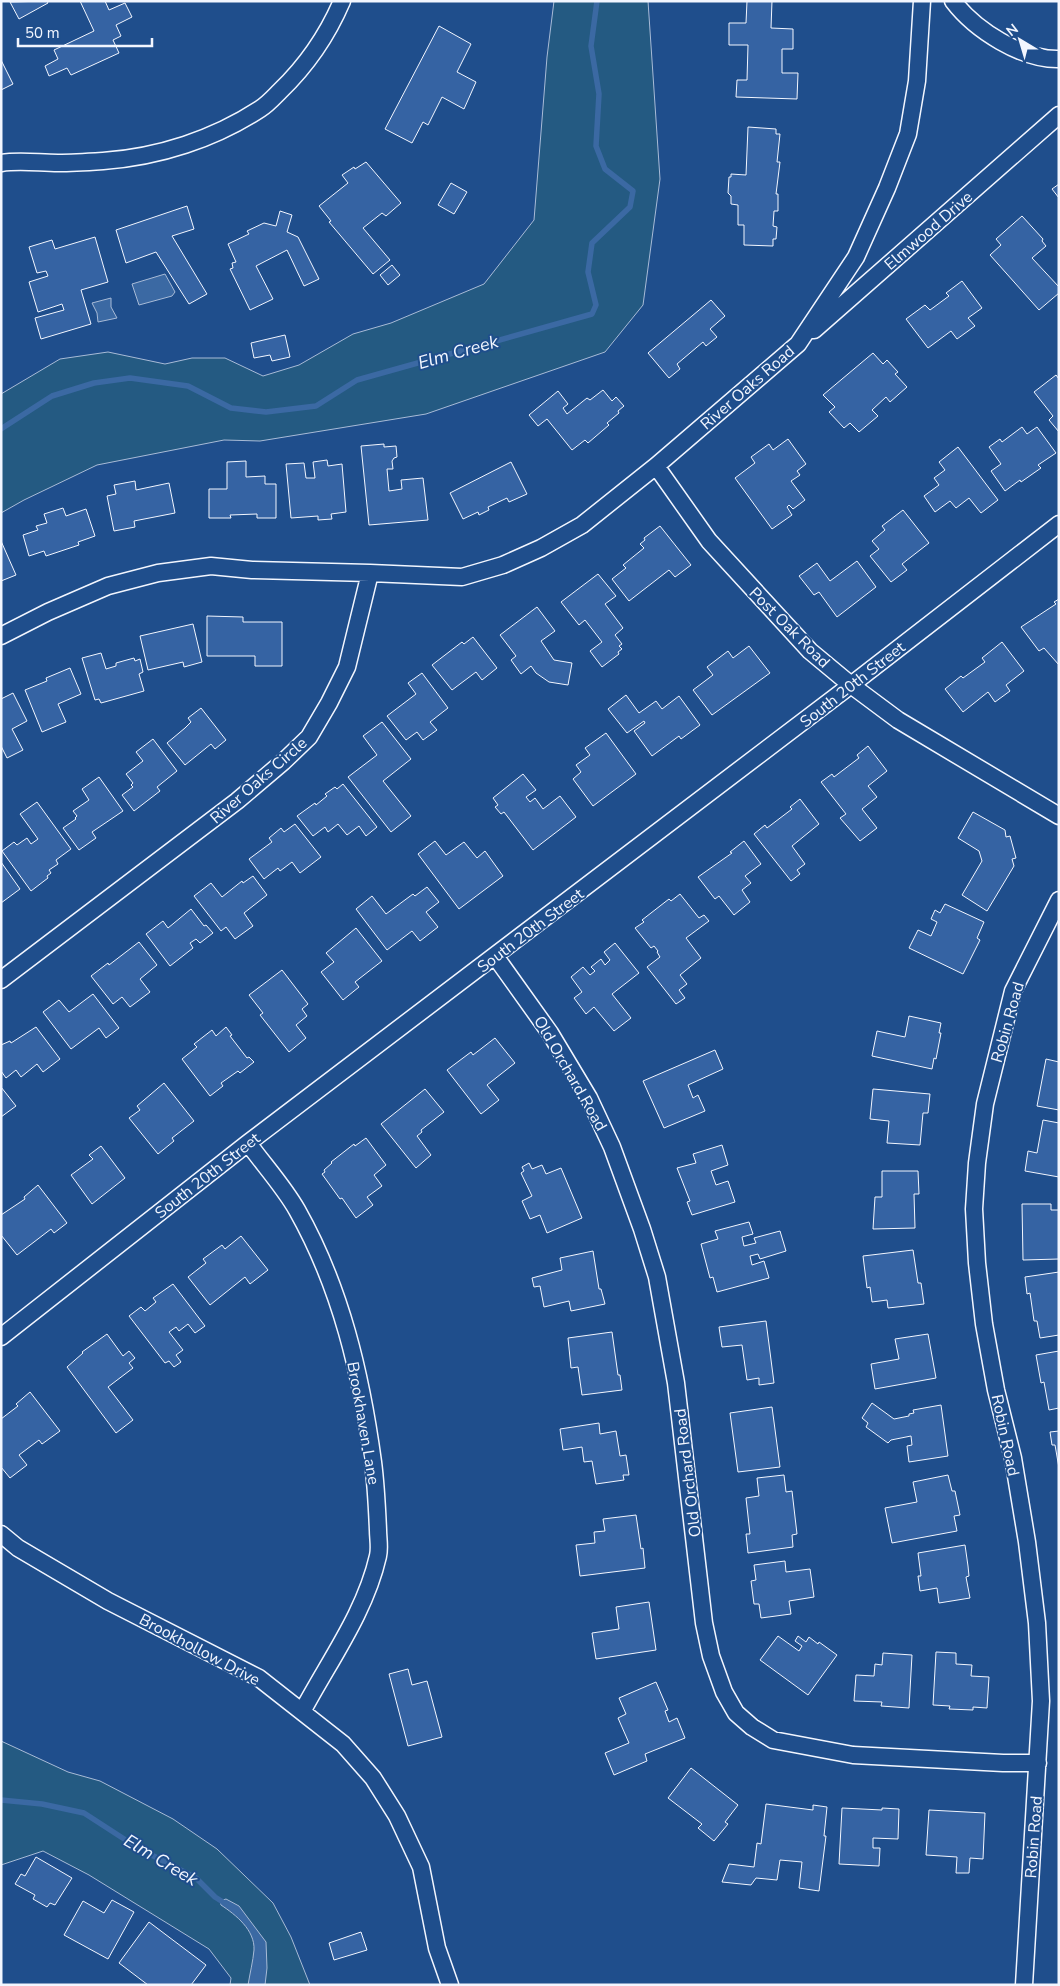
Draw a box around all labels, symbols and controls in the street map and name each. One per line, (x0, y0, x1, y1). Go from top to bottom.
scale bar (18, 15, 151, 47)
north arrow (995, 15, 1045, 65)
text: N (1002, 19, 1022, 41)
text: 50 m (25, 23, 60, 43)
street label: Elmwood Drive (880, 186, 977, 275)
water label: Elm Creek (415, 329, 502, 375)
street label: River Oaks Road (696, 341, 800, 435)
street label: Post Oak Road (744, 582, 835, 673)
street label: South 20th Street (795, 636, 910, 733)
street label: River Oaks Circle (205, 732, 312, 829)
street label: South 20th Street (473, 883, 589, 978)
street label: Robin Road (986, 979, 1030, 1065)
street label: Old Orchard Road (528, 1012, 612, 1135)
street label: South 20th Street (150, 1127, 265, 1224)
street label: Brookhaven Lane (341, 1360, 385, 1486)
street label: Robin Road (986, 1392, 1024, 1478)
street label: Old Orchard Road (669, 1407, 707, 1539)
street label: Brookhollow Drive (135, 1609, 264, 1691)
street label: Robin Road (1020, 1795, 1048, 1879)
water label: Elm Creek (119, 1828, 203, 1892)

